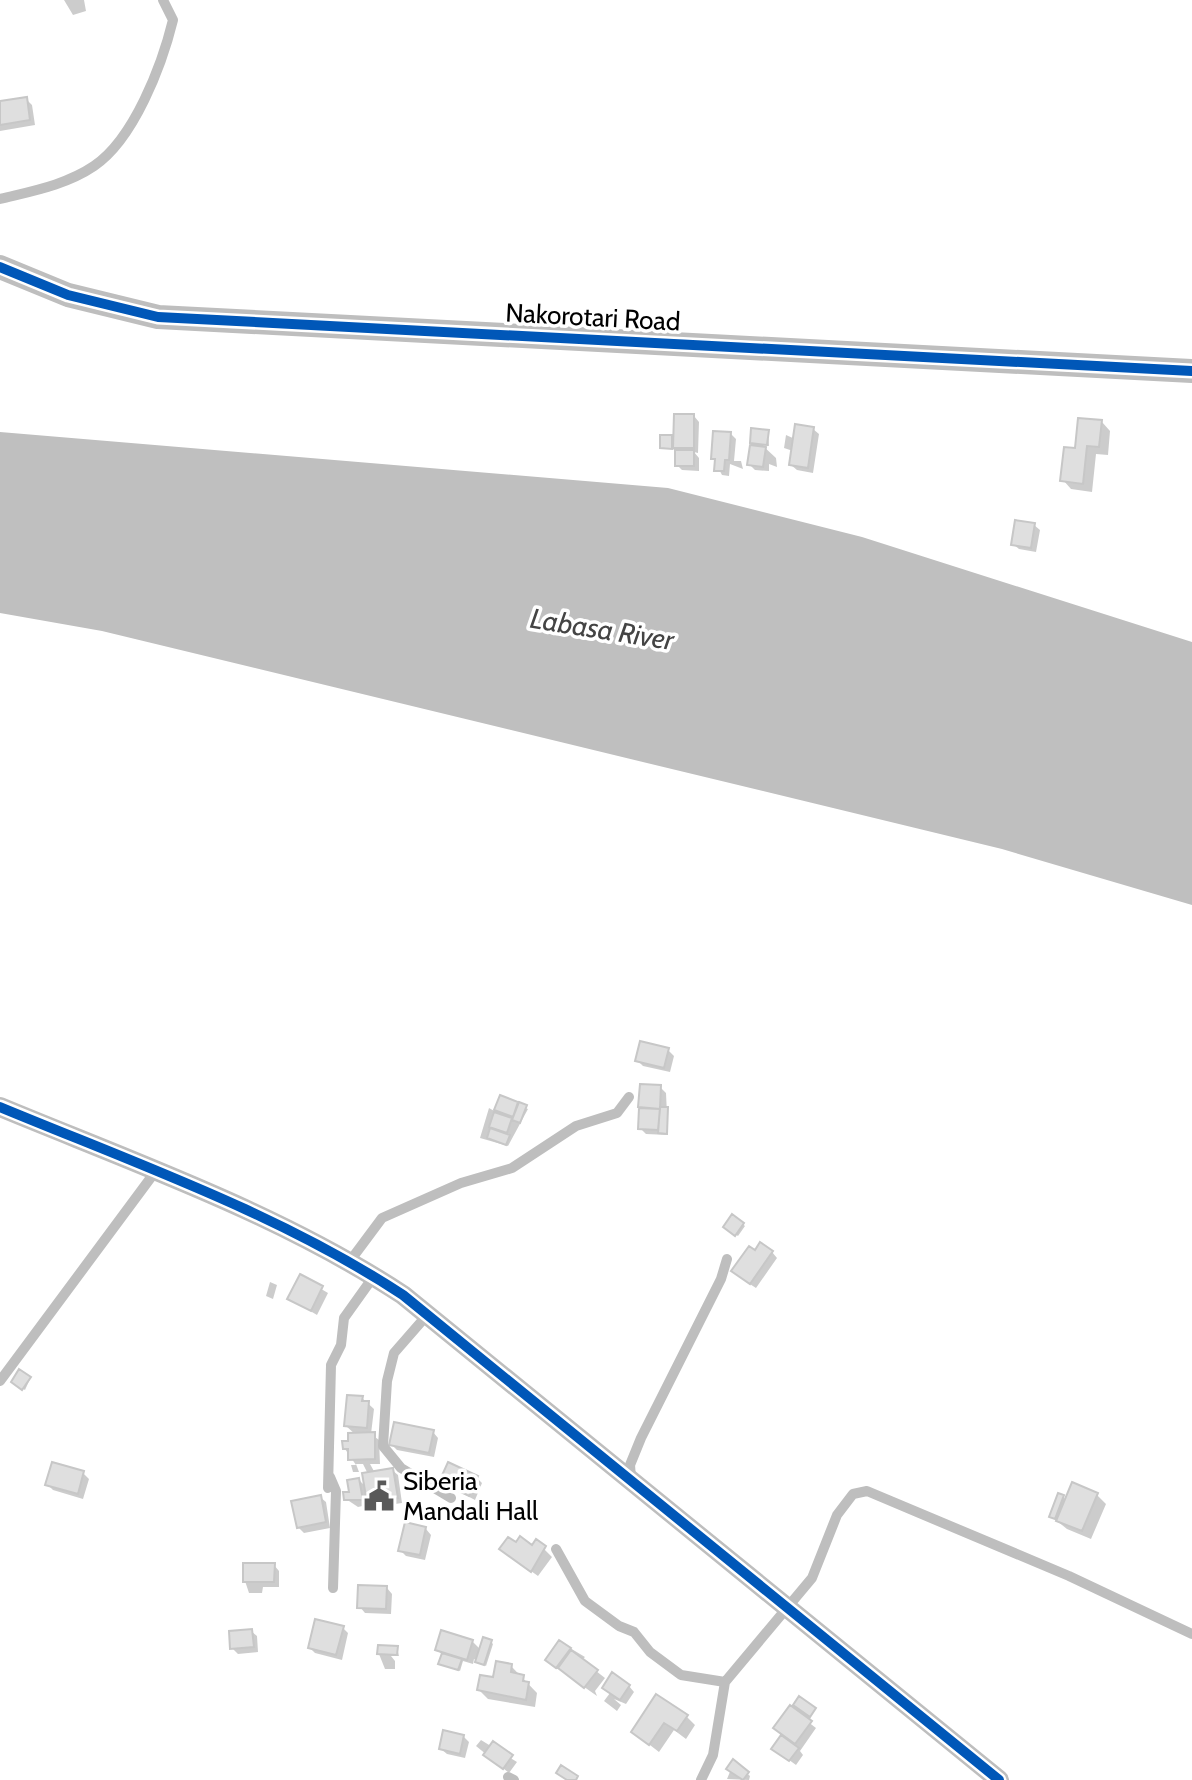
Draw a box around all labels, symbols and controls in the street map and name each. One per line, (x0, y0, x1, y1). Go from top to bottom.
street label: Nakorotari Road (505, 296, 681, 338)
water label: Labasa River (528, 601, 678, 657)
place label: Siberia Mandali Hall (403, 1465, 538, 1527)
public building icon: Siberia Mandali Hall (362, 1479, 396, 1513)

